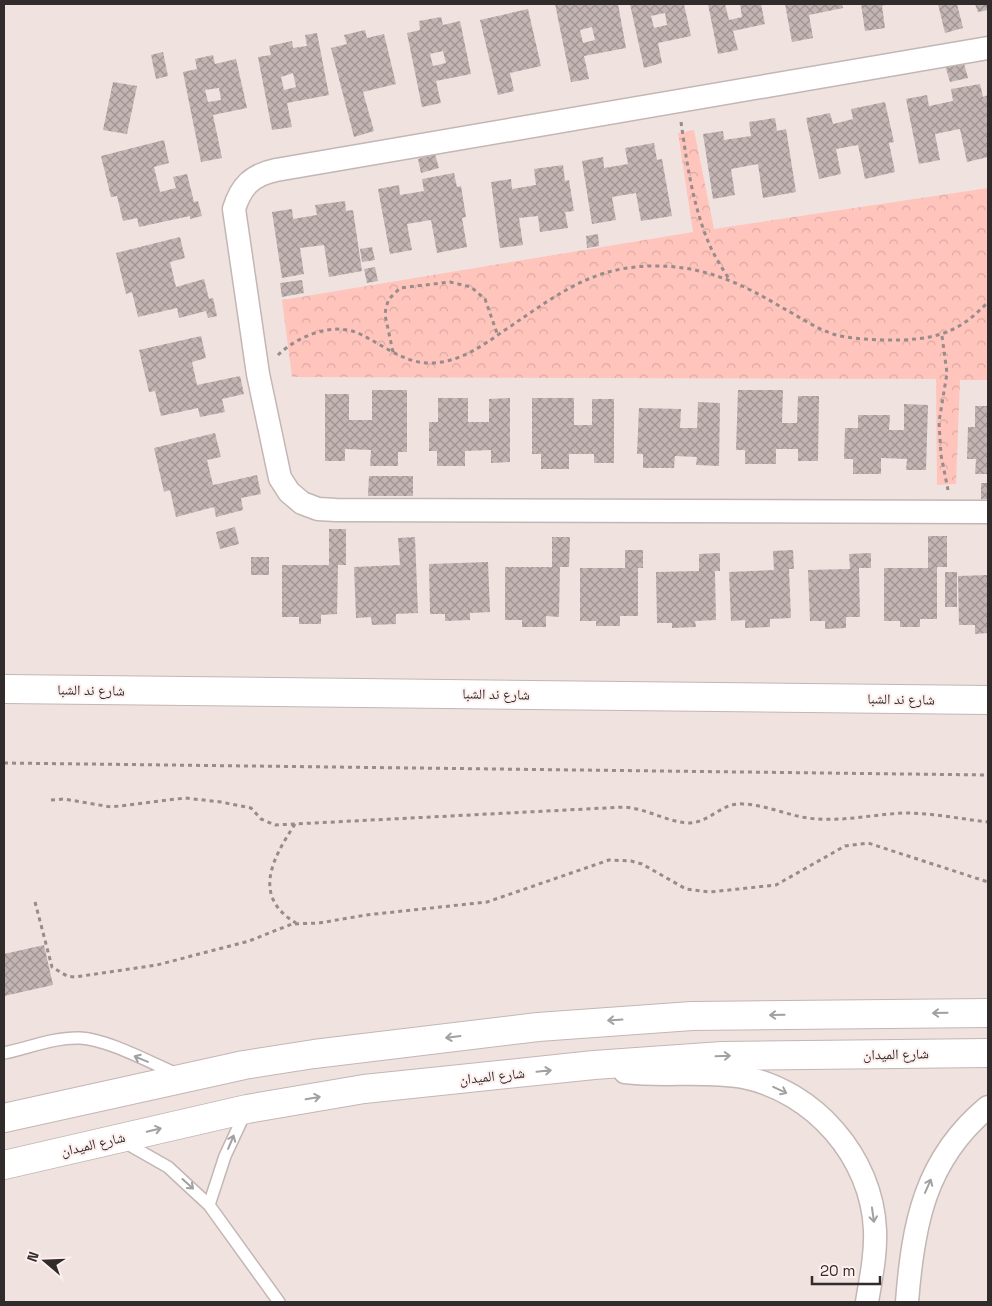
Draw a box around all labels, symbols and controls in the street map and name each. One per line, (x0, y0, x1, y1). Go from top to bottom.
street label: شارع ند الشبا (57, 680, 125, 701)
street label: شارع ند الشبا (462, 684, 530, 705)
street label: شارع ند الشبا (867, 689, 935, 710)
one-way arrow (932, 1008, 948, 1018)
one-way arrow (769, 1010, 786, 1020)
one-way arrow (607, 1016, 623, 1025)
one-way arrow (445, 1032, 461, 1042)
street label: شارع الميدان (863, 1044, 929, 1065)
one-way arrow (714, 1051, 731, 1061)
one-way arrow (134, 1054, 149, 1063)
street label: شارع الميدان (458, 1064, 526, 1089)
one-way arrow (535, 1066, 551, 1076)
one-way arrow (772, 1086, 787, 1095)
one-way arrow (304, 1092, 320, 1102)
one-way arrow (145, 1125, 161, 1134)
street label: شارع الميدان (59, 1128, 127, 1161)
one-way arrow (226, 1135, 236, 1150)
one-way arrow (181, 1178, 194, 1190)
one-way arrow (924, 1179, 934, 1194)
one-way arrow (868, 1206, 878, 1222)
north arrow (20, 1236, 70, 1286)
text: N (23, 1249, 43, 1264)
scale bar (812, 1254, 880, 1286)
text: 20 m (820, 1261, 855, 1280)

